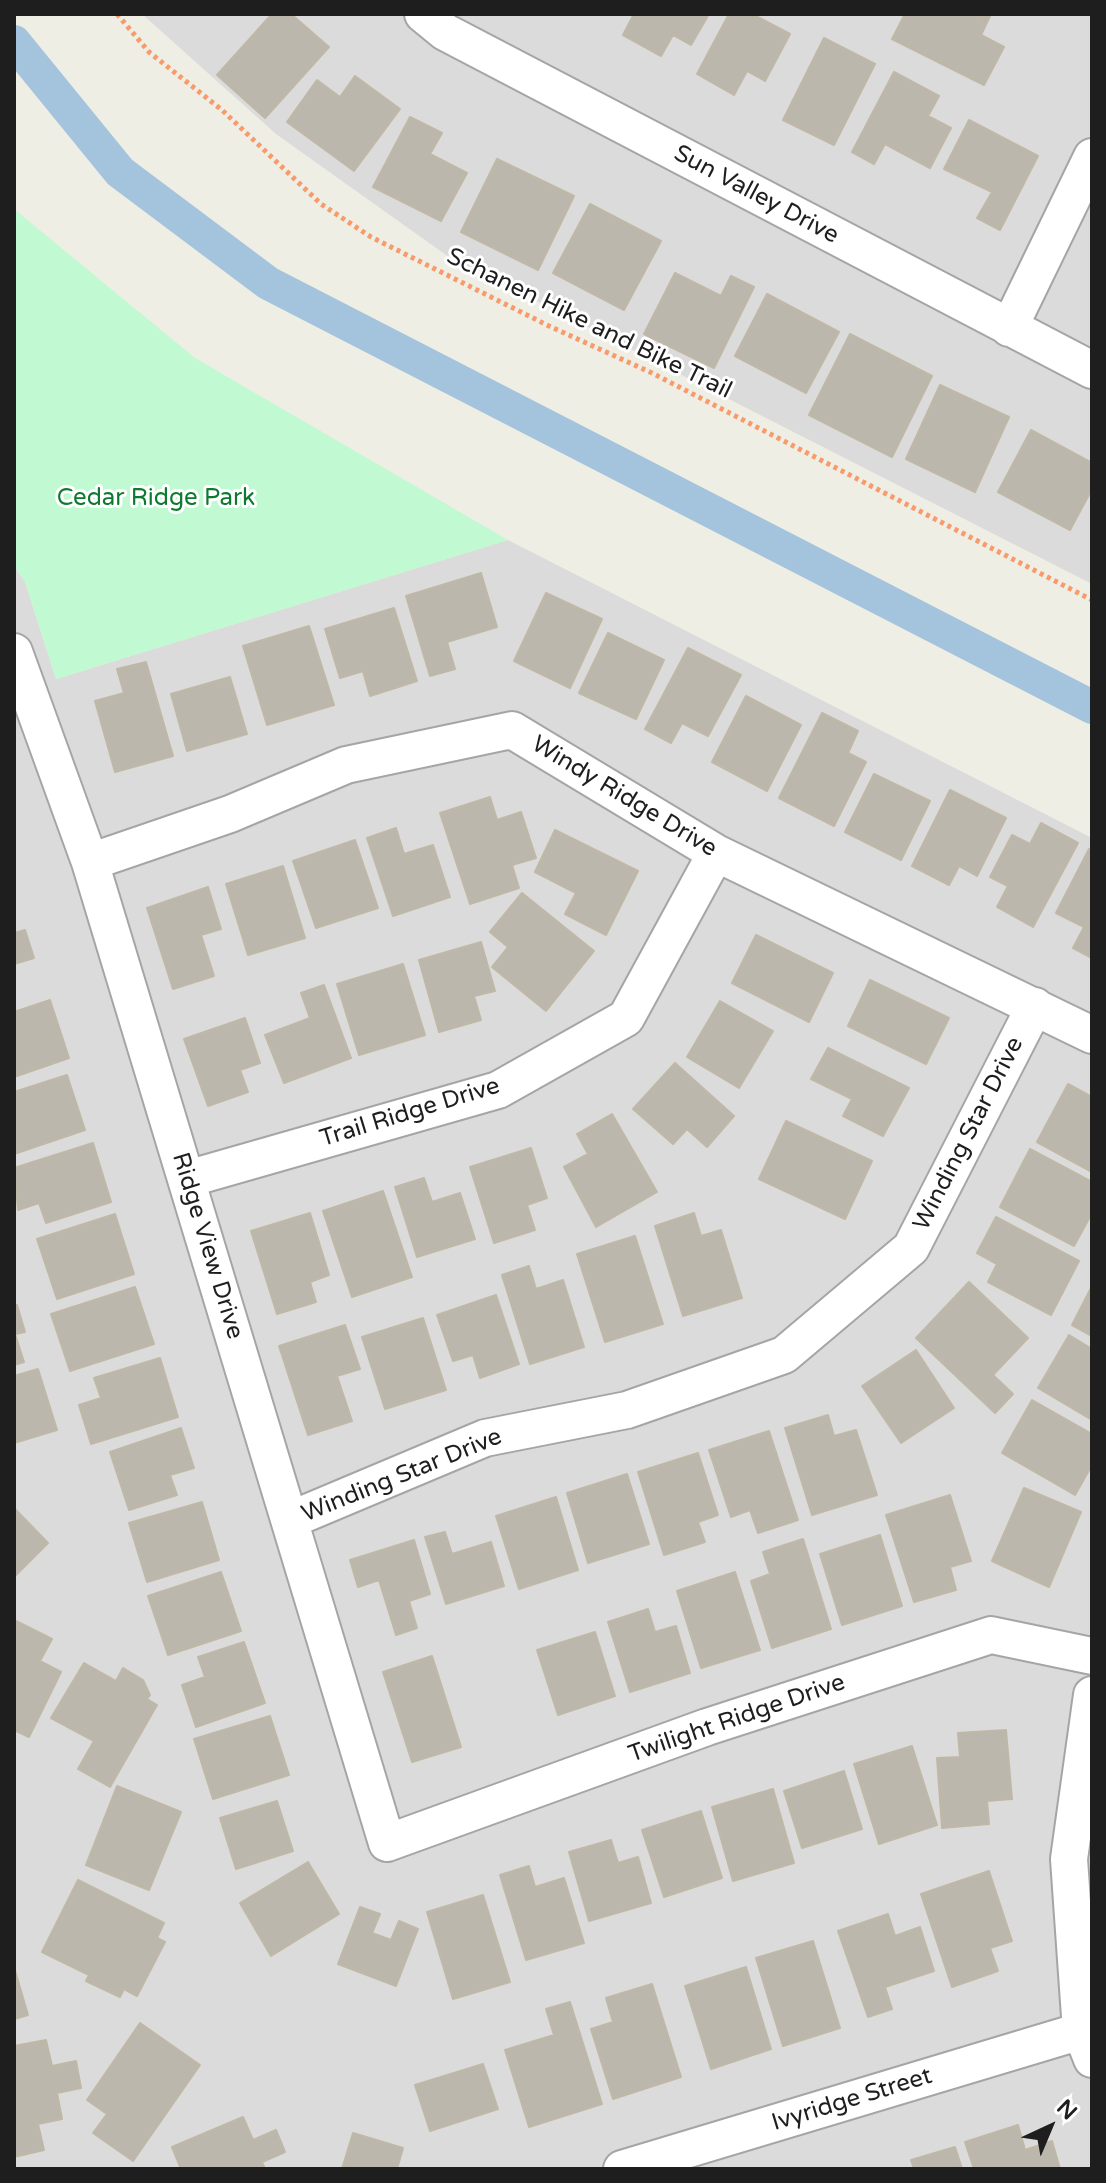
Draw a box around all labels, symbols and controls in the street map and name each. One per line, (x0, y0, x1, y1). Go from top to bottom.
street label: Sun Valley Drive (669, 139, 843, 251)
street label: Schanen Hike and Bike Trail (442, 242, 736, 406)
park label: Cedar Ridge Park (57, 485, 255, 513)
street label: Windy Ridge Drive (526, 730, 722, 864)
street label: Winding Star Drive (908, 1032, 1030, 1236)
street label: Trail Ridge Drive (317, 1072, 503, 1154)
street label: Ridge View Drive (165, 1149, 249, 1343)
street label: Winding Star Drive (298, 1423, 506, 1529)
street label: Twilight Ridge Drive (625, 1668, 849, 1770)
street label: Ivyridge Street (768, 2062, 936, 2138)
north arrow (1010, 2087, 1090, 2167)
text: N (1051, 2094, 1082, 2125)

